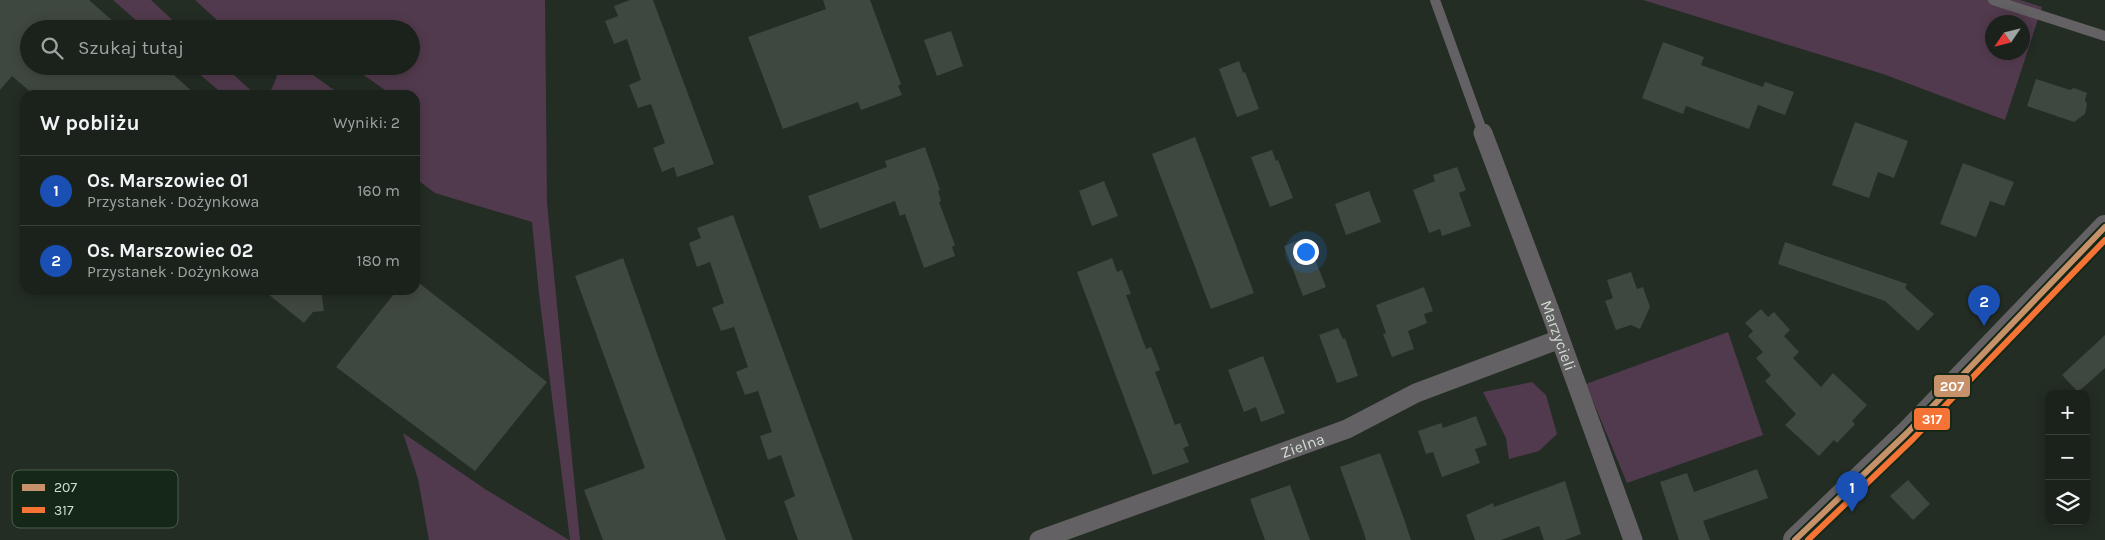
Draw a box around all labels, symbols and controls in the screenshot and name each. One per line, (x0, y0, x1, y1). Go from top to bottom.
north arrow (1985, 15, 2030, 60)
search box (20, 20, 420, 75)
icon: search (38, 34, 66, 62)
text: Szukaj tutaj (78, 37, 184, 59)
text: W pobliżu (40, 111, 140, 135)
text: Wyniki: 2 (333, 113, 400, 132)
text: Os. Marszowiec 01 (87, 170, 249, 192)
text: 1 (53, 181, 59, 200)
text: 160 m (357, 181, 400, 200)
text: Przystanek · Dożynkowa (87, 192, 259, 211)
your location (1293, 239, 1319, 265)
text: Os. Marszowiec 02 (87, 240, 253, 262)
text: 2 (51, 251, 61, 270)
text: 180 m (357, 251, 400, 270)
text: Przystanek · Dożynkowa (87, 262, 259, 281)
pin: 2 (1968, 285, 2000, 326)
street label: Marzycieli (1537, 297, 1580, 373)
line badge: 207 (1933, 374, 1971, 398)
text: 207 (1940, 378, 1964, 395)
map controls (2045, 390, 2090, 525)
button: + (2045, 390, 2090, 435)
line badge: 317 (1913, 407, 1951, 431)
text: 317 (1922, 411, 1942, 428)
street label: Zielna (1278, 429, 1327, 462)
button: − (2045, 435, 2090, 480)
legend (12, 470, 178, 528)
pin: 1 (1836, 471, 1868, 512)
text: 207 (54, 479, 77, 496)
button: layers (2045, 480, 2090, 525)
text: 317 (54, 502, 74, 519)

